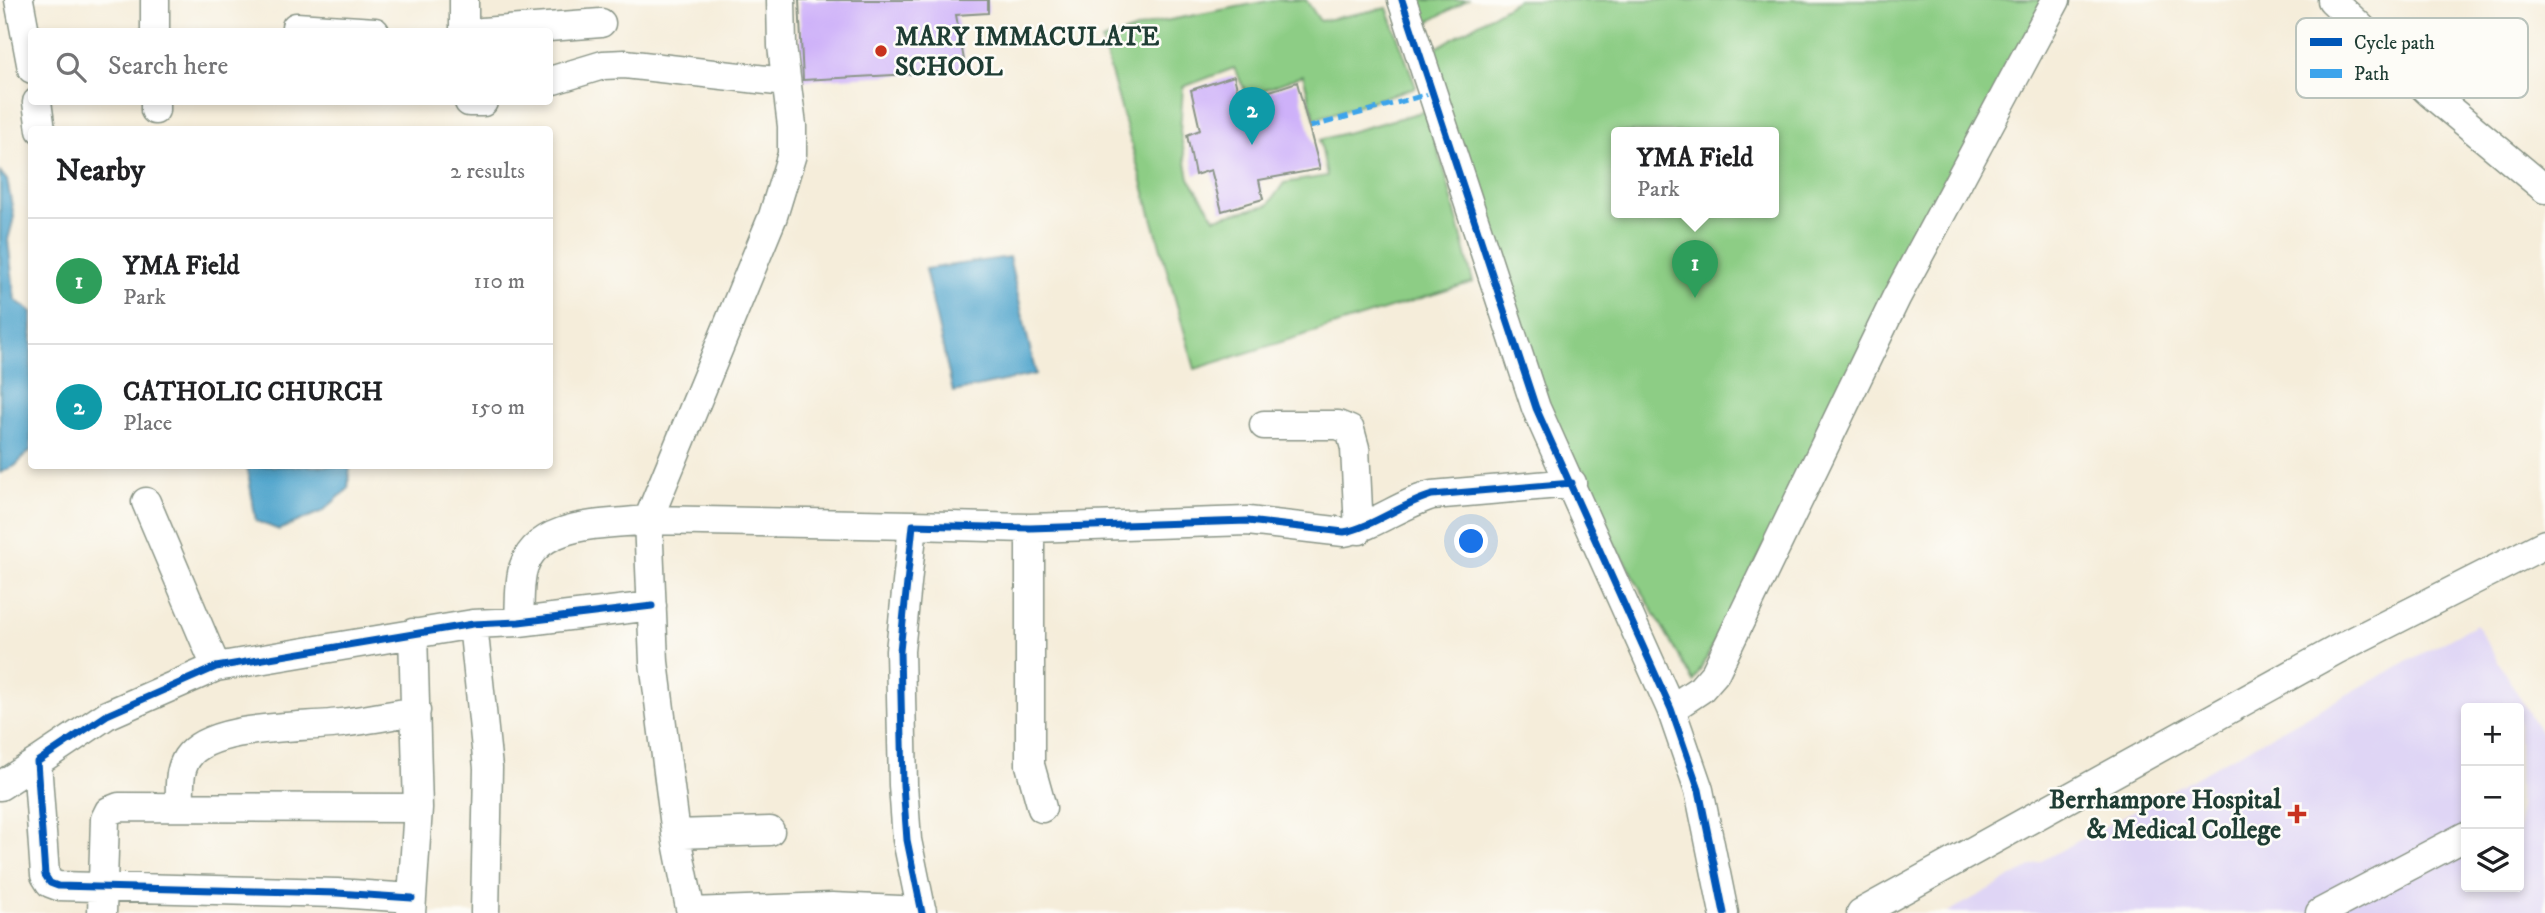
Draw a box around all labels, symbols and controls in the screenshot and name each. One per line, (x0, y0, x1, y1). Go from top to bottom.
legend (2296, 18, 2528, 98)
place label: MARY IMMACULATE SCHOOL (895, 21, 1159, 84)
search box (28, 28, 553, 105)
text: Cycle path (2354, 32, 2435, 55)
marker: MARY IMMACULATE SCHOOL (873, 43, 889, 59)
icon: search (52, 48, 90, 86)
text: Search here (108, 50, 228, 83)
text: Path (2354, 63, 2389, 86)
pin: 2 (1229, 87, 1275, 145)
popup (1611, 127, 1779, 218)
text: YMA Field (1637, 142, 1753, 175)
text: Nearby (56, 153, 145, 190)
text: 2 results (450, 157, 525, 186)
text: Park (1637, 175, 1680, 204)
pin: 1 (1672, 240, 1718, 298)
text: YMA Field (123, 250, 239, 283)
text: 1 (75, 267, 83, 296)
text: 110 m (474, 267, 525, 296)
text: Park (123, 283, 166, 312)
text: CATHOLIC CHURCH (123, 376, 383, 409)
text: 2 (73, 393, 85, 422)
text: 150 m (471, 393, 525, 422)
text: Place (123, 409, 172, 438)
your location (1454, 524, 1488, 558)
map controls (2461, 703, 2524, 892)
button: + (2461, 703, 2524, 766)
button: − (2461, 766, 2524, 829)
place label: Berrhampore Hospital & Medical College (2049, 784, 2282, 847)
marker: Berrhampore Hospital & Medical College (2287, 804, 2307, 824)
button: layers (2461, 829, 2524, 892)

